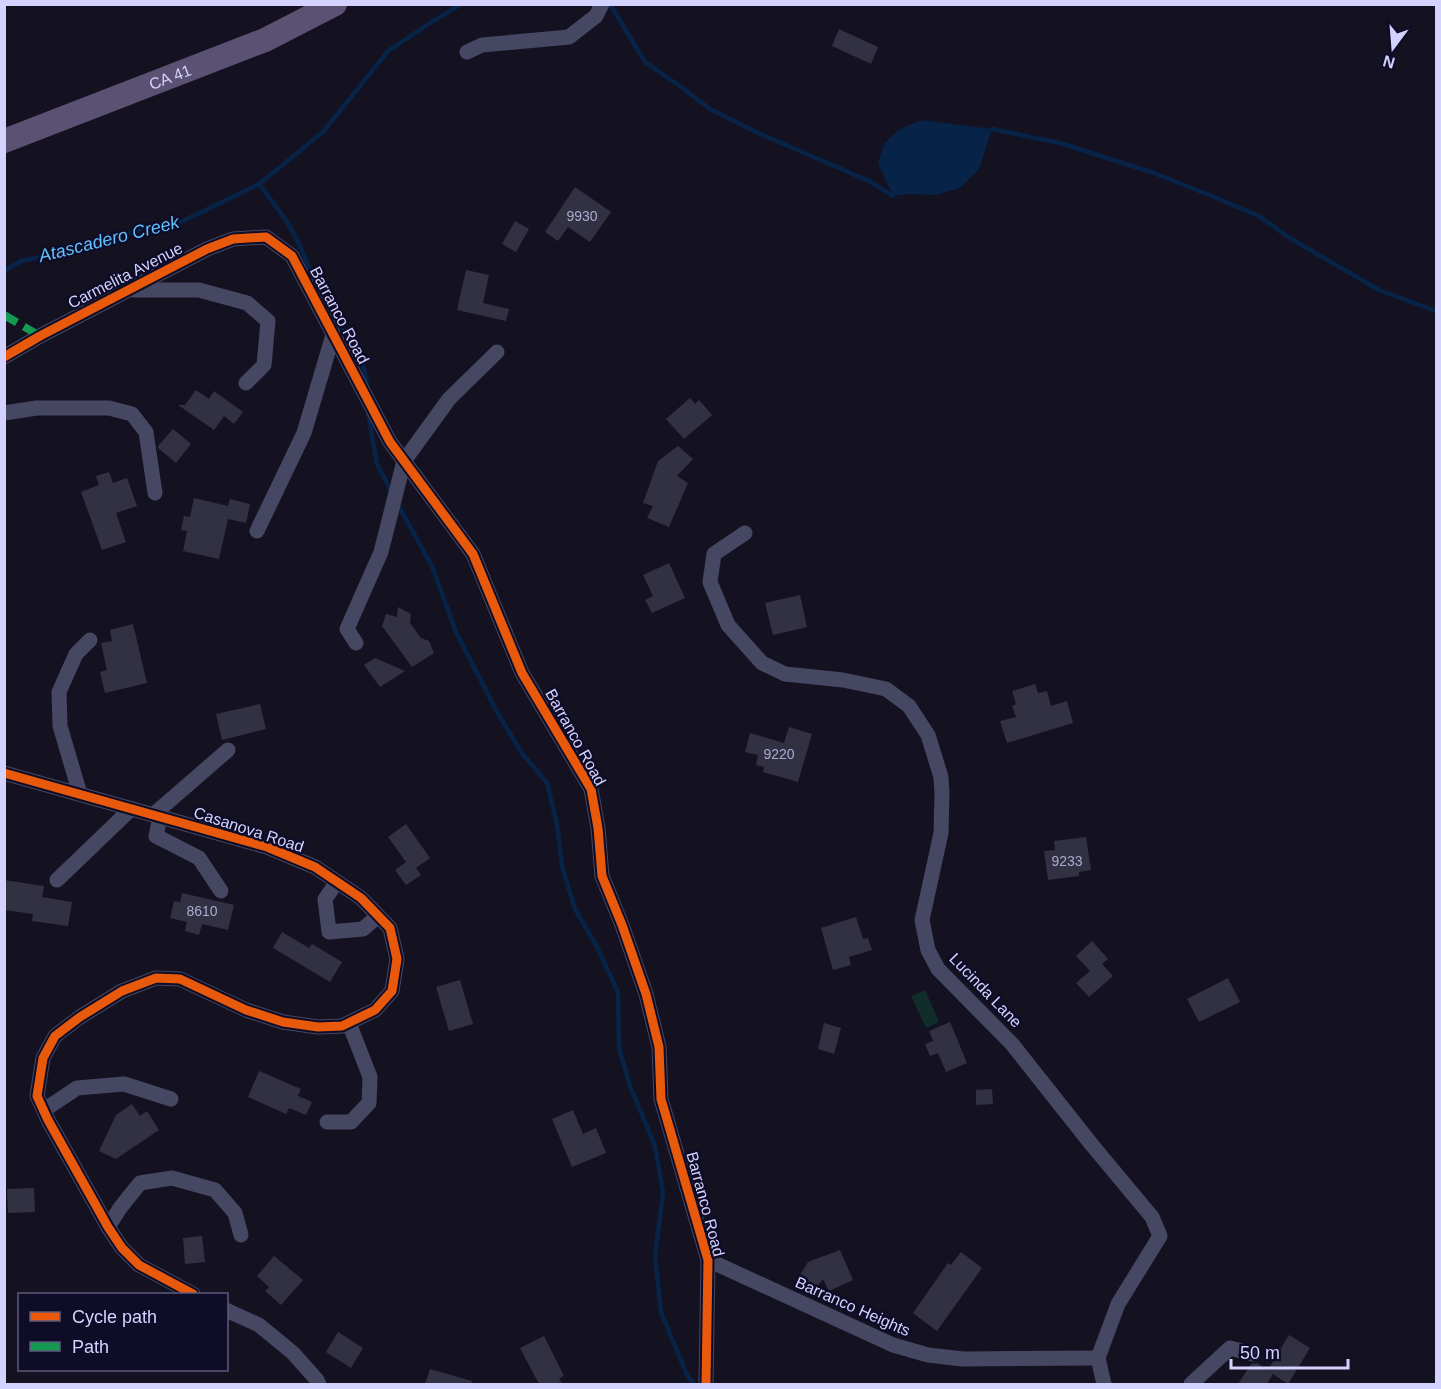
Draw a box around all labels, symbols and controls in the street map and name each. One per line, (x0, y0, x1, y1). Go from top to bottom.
north arrow (1363, 18, 1423, 78)
text: N (1381, 52, 1397, 72)
street label: CA 41 (147, 61, 194, 93)
house number: 9930 (566, 208, 598, 224)
water label: Atascadero Creek (36, 212, 182, 266)
street label: Carmelita Avenue (65, 239, 185, 312)
street label: Barranco Road (307, 264, 372, 367)
street label: Barranco Road (542, 686, 609, 788)
house number: 9220 (763, 746, 795, 762)
street label: Casanova Road (192, 804, 306, 855)
house number: 9233 (1051, 853, 1083, 869)
house number: 8610 (186, 903, 218, 919)
street label: Lucinda Lane (946, 950, 1025, 1031)
street label: Barranco Road (683, 1150, 728, 1258)
street label: Barranco Heights (793, 1274, 913, 1339)
legend (18, 1293, 228, 1371)
text: Cycle path (72, 1307, 157, 1327)
scale bar (1231, 1332, 1348, 1370)
text: Path (72, 1337, 109, 1357)
text: 50 m (1240, 1343, 1280, 1363)

